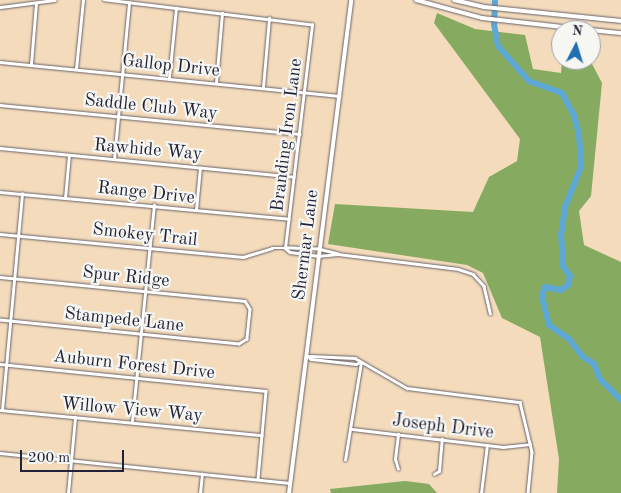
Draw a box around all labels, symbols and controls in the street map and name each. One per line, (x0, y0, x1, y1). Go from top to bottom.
north arrow (551, 20, 601, 70)
text: N (571, 24, 583, 38)
street label: Gallop Drive (121, 50, 221, 82)
street label: Branding Iron Lane (267, 57, 307, 213)
street label: Saddle Club Way (83, 89, 219, 125)
street label: Rawhide Way (93, 135, 203, 165)
street label: Range Drive (96, 177, 196, 209)
street label: Shermar Lane (289, 189, 323, 301)
street label: Smokey Trail (91, 219, 199, 251)
street label: Spur Ridge (81, 262, 171, 292)
street label: Stampede Lane (63, 303, 185, 337)
street label: Auburn Forest Drive (52, 346, 216, 384)
street label: Willow View Way (60, 393, 204, 427)
street label: Joseph Drive (391, 410, 495, 444)
scale bar (22, 440, 126, 472)
text: 200 m (28, 451, 70, 466)

